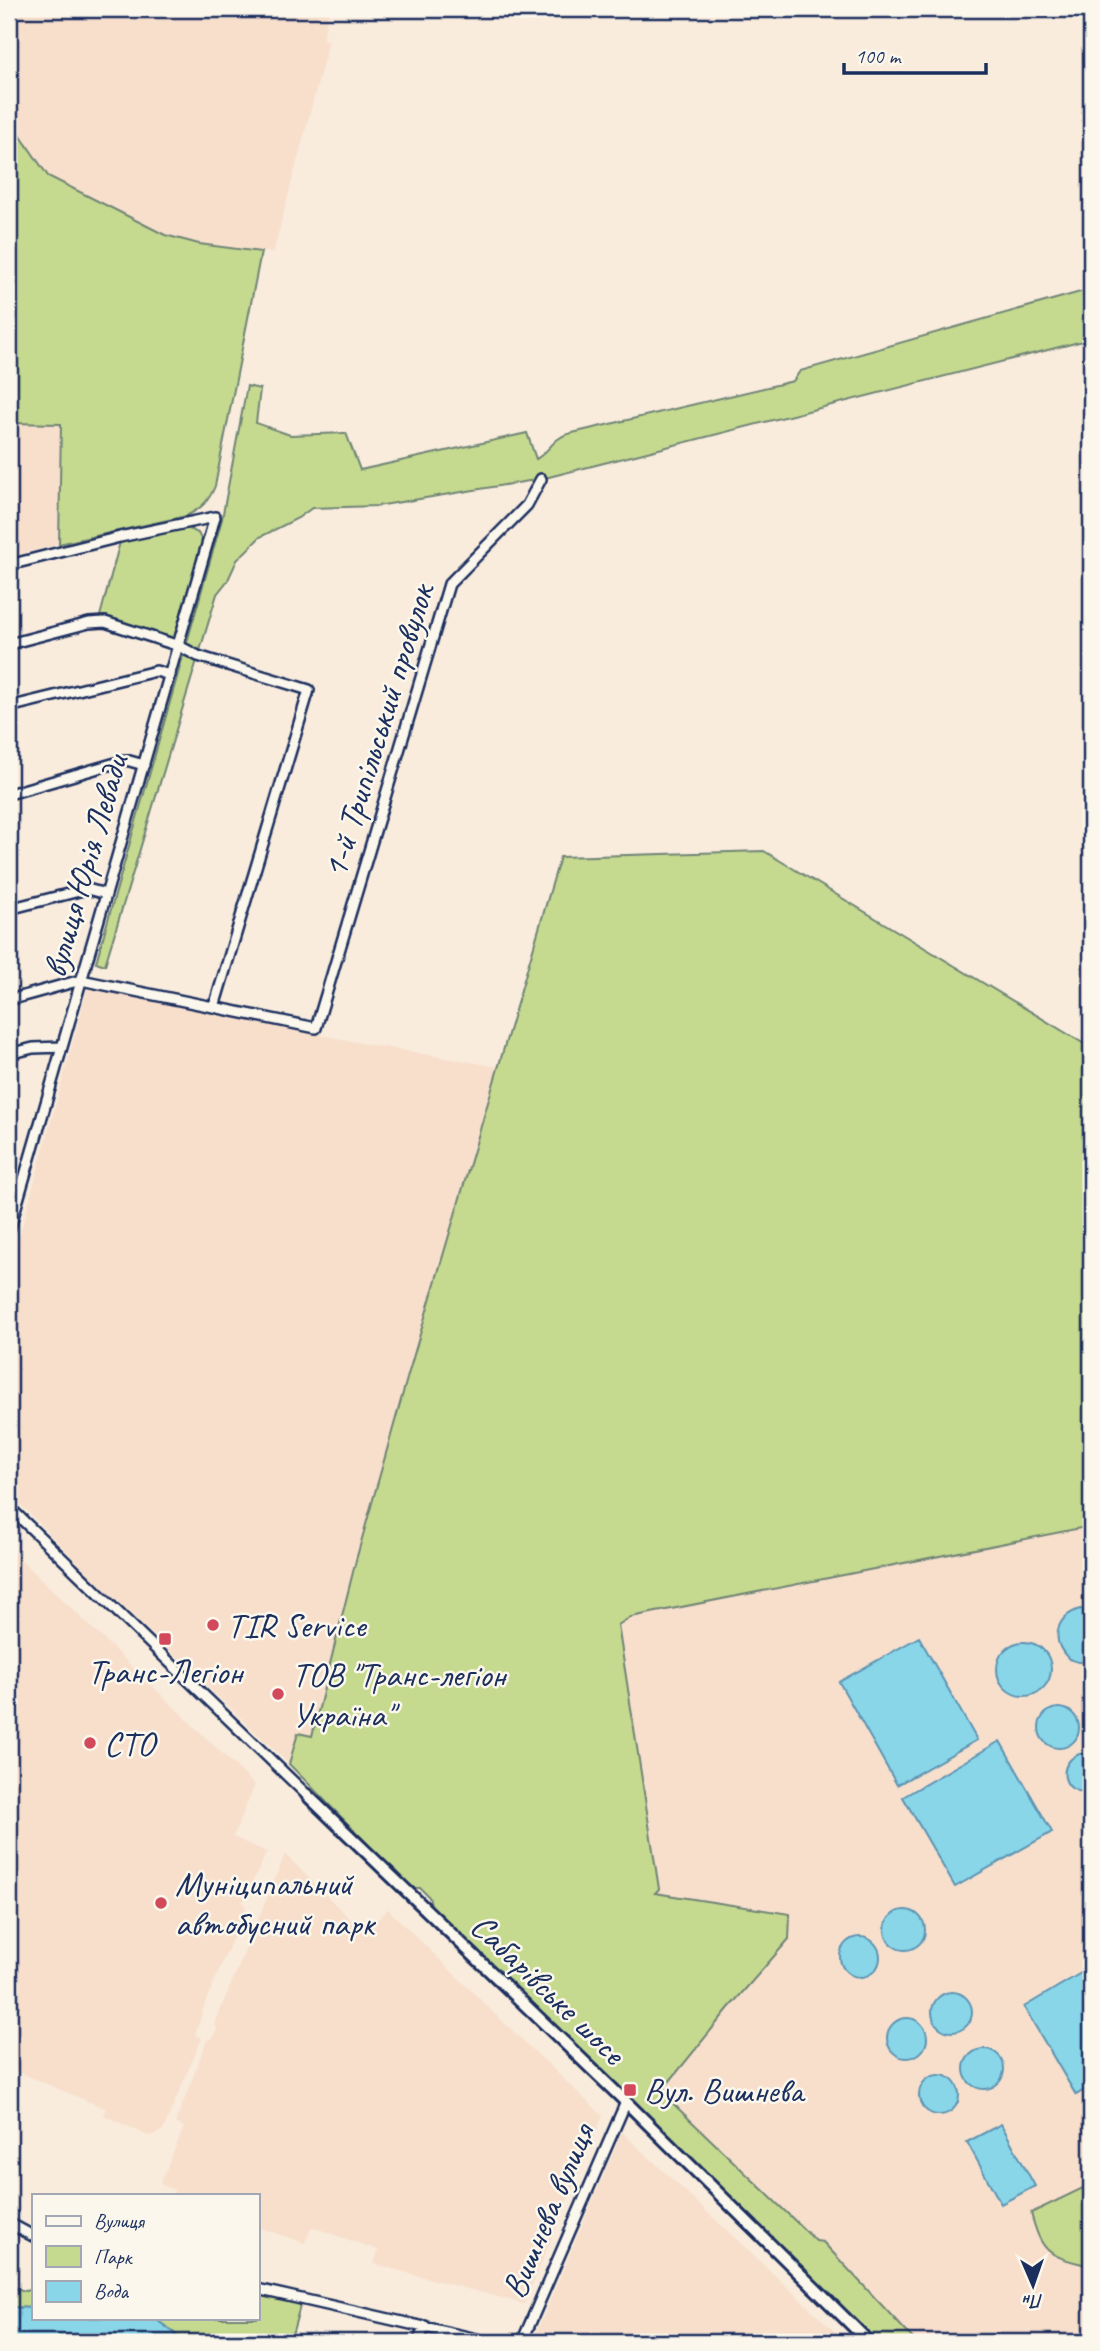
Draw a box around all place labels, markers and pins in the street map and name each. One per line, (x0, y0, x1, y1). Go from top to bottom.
place label: TIR Service (227, 1603, 368, 1648)
marker: TIR Service (205, 1617, 221, 1633)
marker: Транс-Легіон (157, 1631, 173, 1647)
place label: Транс-Легіон (87, 1649, 245, 1694)
place label: ТОВ "Транс-легіон Україна" (292, 1652, 508, 1737)
marker: ТОВ "Транс-легіон Україна" (270, 1686, 286, 1702)
place label: СТО (104, 1721, 158, 1766)
marker: СТО (82, 1735, 98, 1751)
place label: Муніципальний автобусний парк (175, 1861, 376, 1946)
marker: Муніципальний автобусний парк (153, 1895, 169, 1911)
place label: Вул. Вишнева (644, 2068, 806, 2113)
marker: Вул. Вишнева (622, 2082, 638, 2098)

